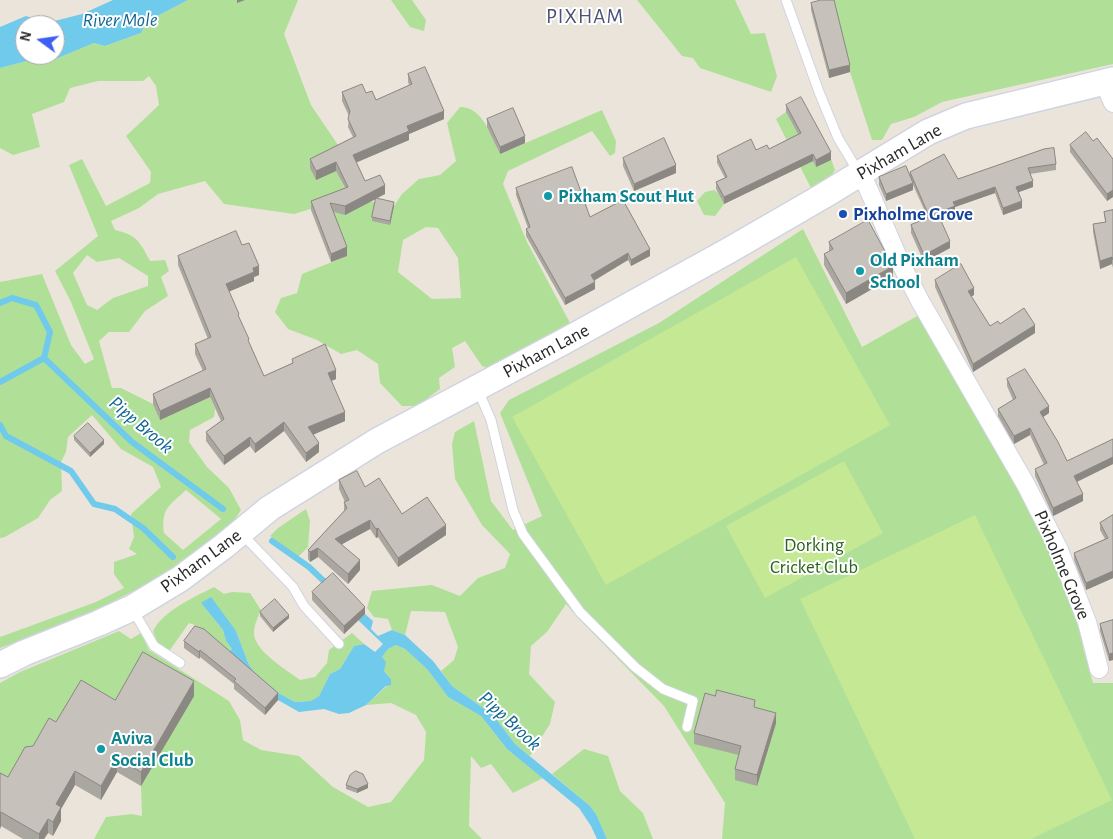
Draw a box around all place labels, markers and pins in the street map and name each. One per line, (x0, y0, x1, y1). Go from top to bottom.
place label: Pixham Scout Hut (558, 185, 694, 207)
marker: Pixham Scout Hut (542, 190, 554, 202)
place label: Pixholme Grove (853, 203, 973, 225)
marker: Pixholme Grove (837, 208, 849, 220)
place label: Old Pixham School (870, 249, 959, 293)
marker: Old Pixham School (854, 265, 866, 277)
place label: Aviva Social Club (111, 727, 194, 771)
marker: Aviva Social Club (95, 743, 107, 755)

